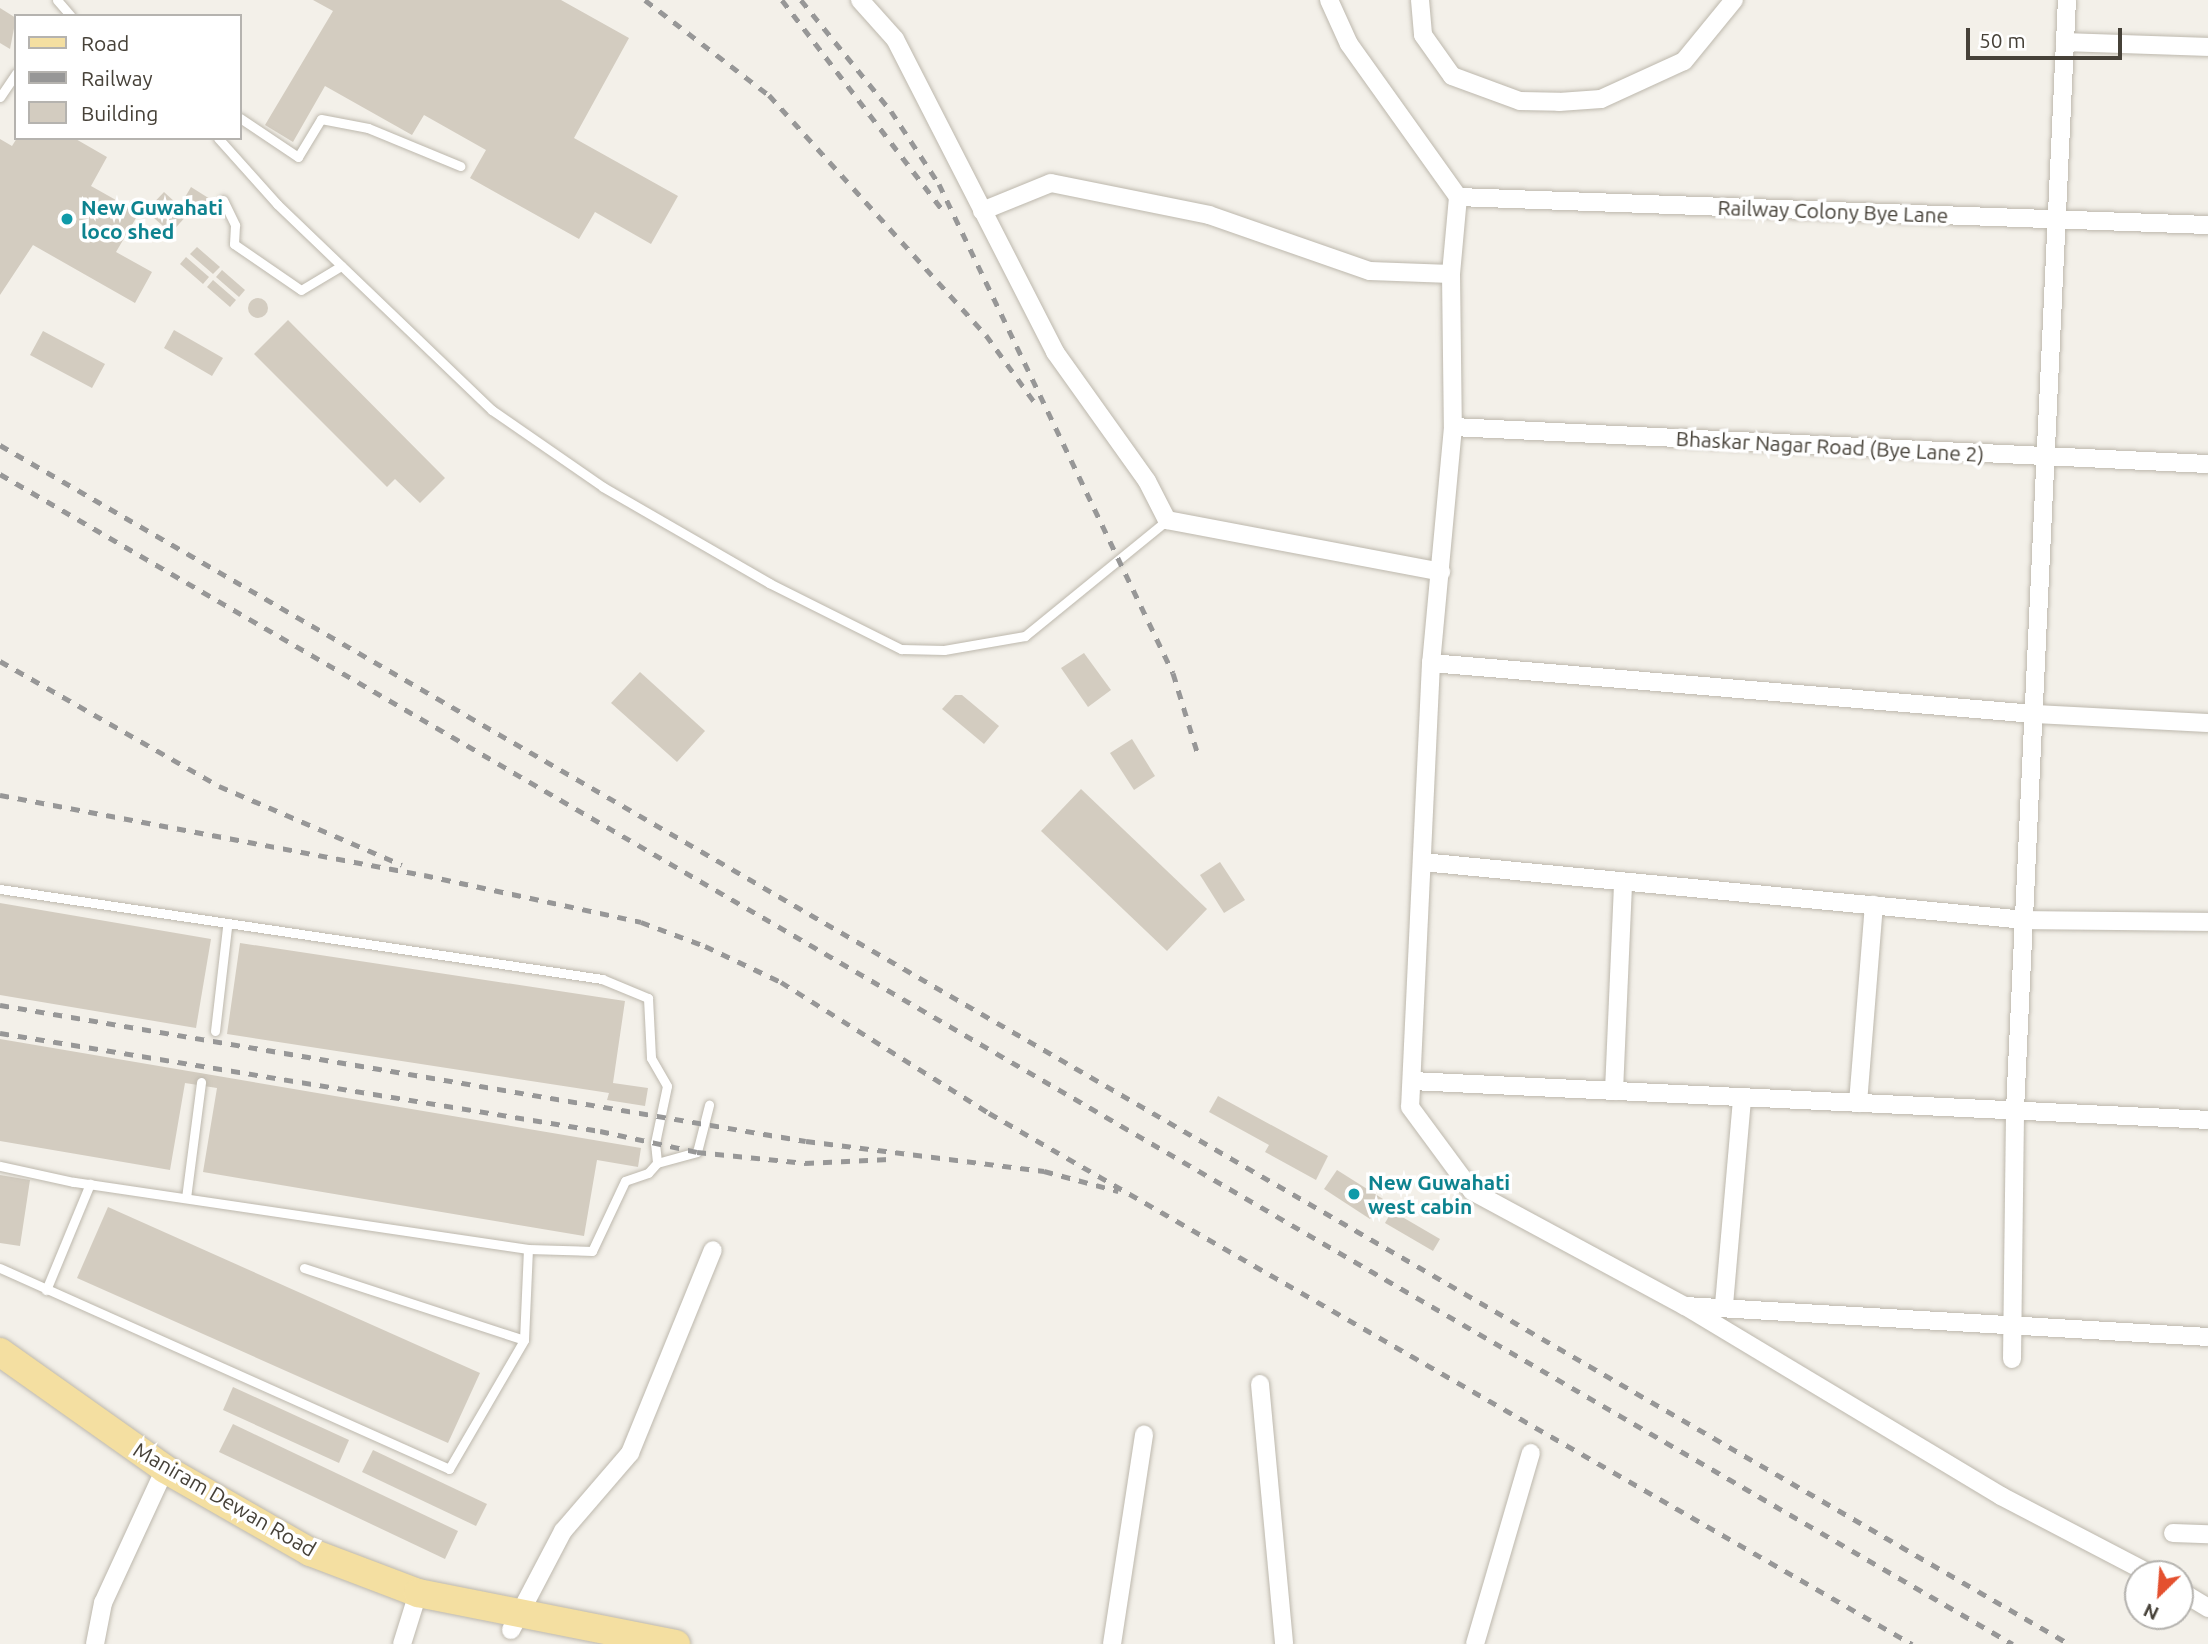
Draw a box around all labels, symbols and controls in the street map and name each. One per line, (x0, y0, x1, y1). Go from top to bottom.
legend (14, 14, 242, 140)
scale bar (1970, 14, 2126, 58)
text: 50 m (1979, 28, 2026, 52)
text: Road (81, 31, 129, 55)
text: Railway (81, 66, 153, 90)
text: Building (81, 101, 158, 125)
place label: New Guwahati loco shed (81, 194, 223, 244)
street label: Railway Colony Bye Lane (1717, 194, 1949, 228)
marker: New Guwahati loco shed (59, 211, 75, 227)
street label: Bhaskar Nagar Road (Bye Lane 2) (1675, 425, 1985, 467)
place label: New Guwahati west cabin (1368, 1169, 1510, 1219)
marker: New Guwahati west cabin (1346, 1186, 1362, 1202)
street label: Maniram Dewan Road (129, 1436, 321, 1562)
north arrow (2124, 1560, 2194, 1630)
text: N (2140, 1599, 2162, 1625)

